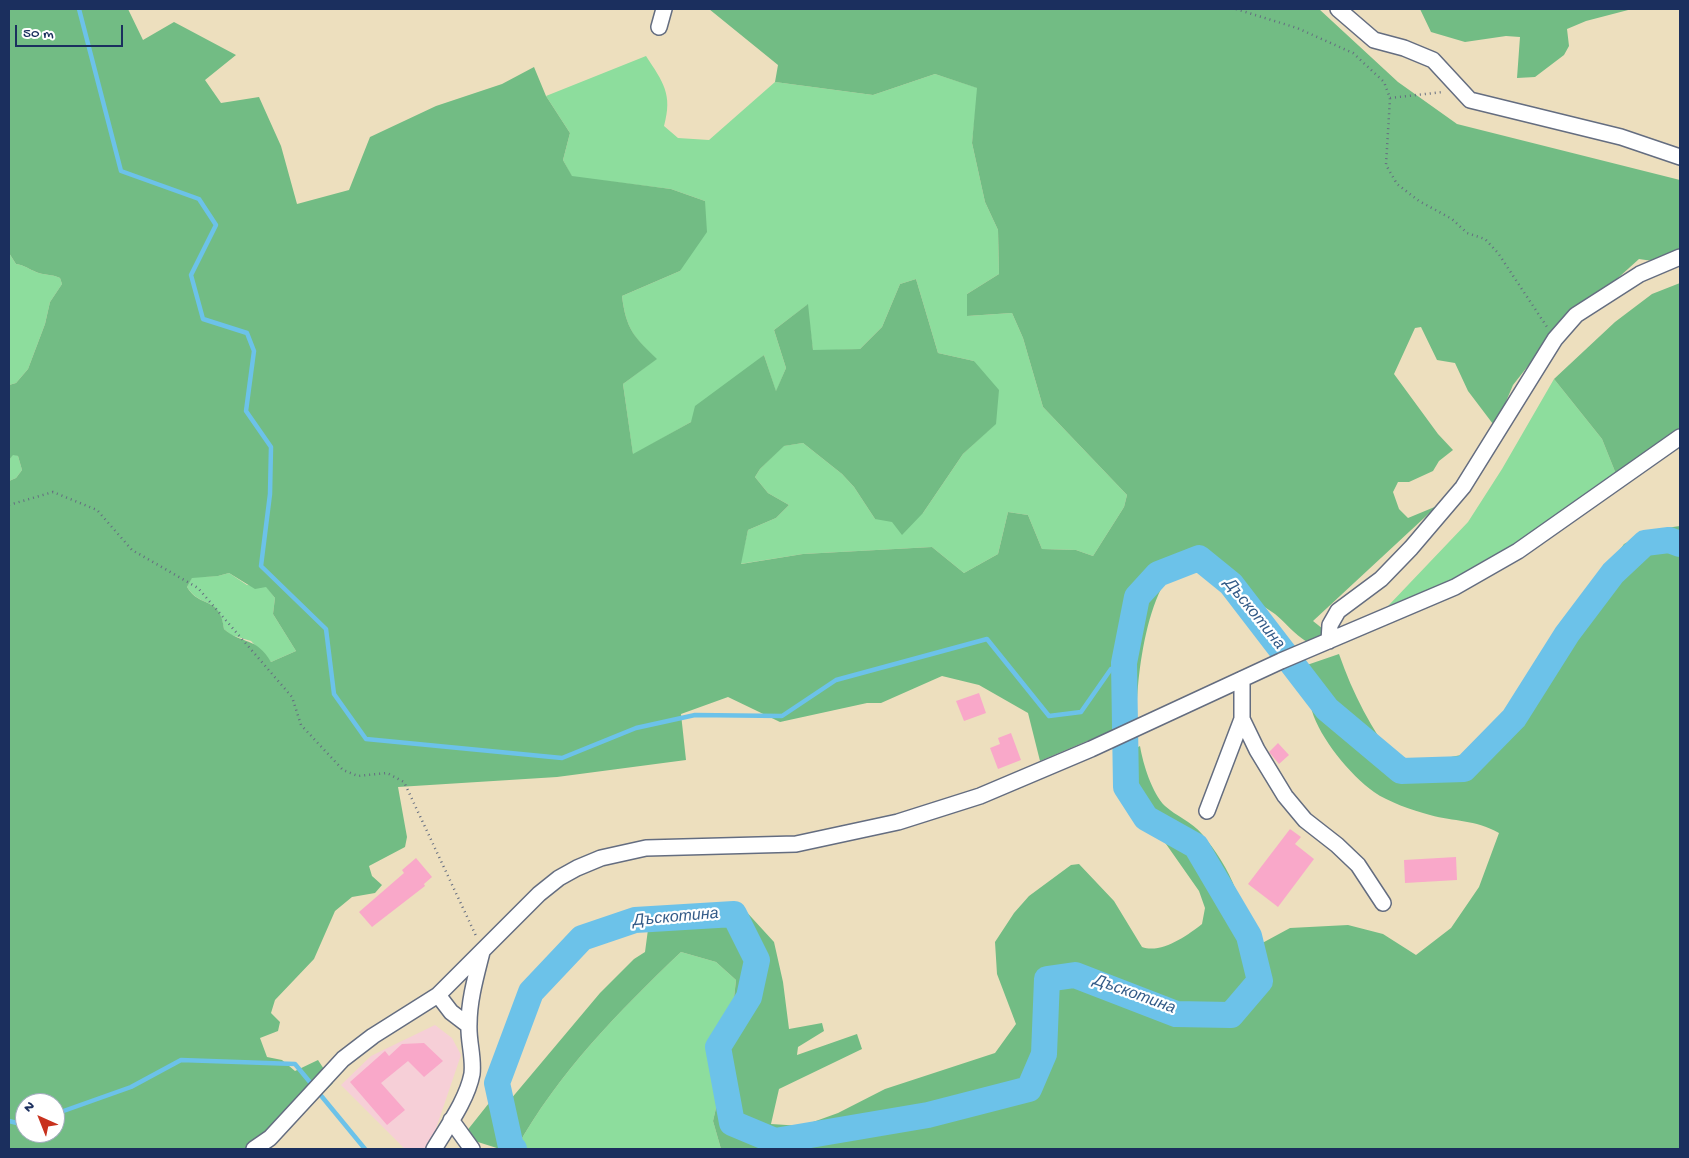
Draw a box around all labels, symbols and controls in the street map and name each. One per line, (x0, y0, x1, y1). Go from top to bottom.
scale bar (18, 15, 125, 47)
text: 50 m (23, 25, 54, 43)
water label: Дъскотина (1219, 576, 1287, 654)
water label: Дъскотина (633, 906, 719, 932)
water label: Дъскотина (1091, 972, 1177, 1020)
north arrow (15, 1093, 65, 1143)
text: N (21, 1098, 39, 1117)

